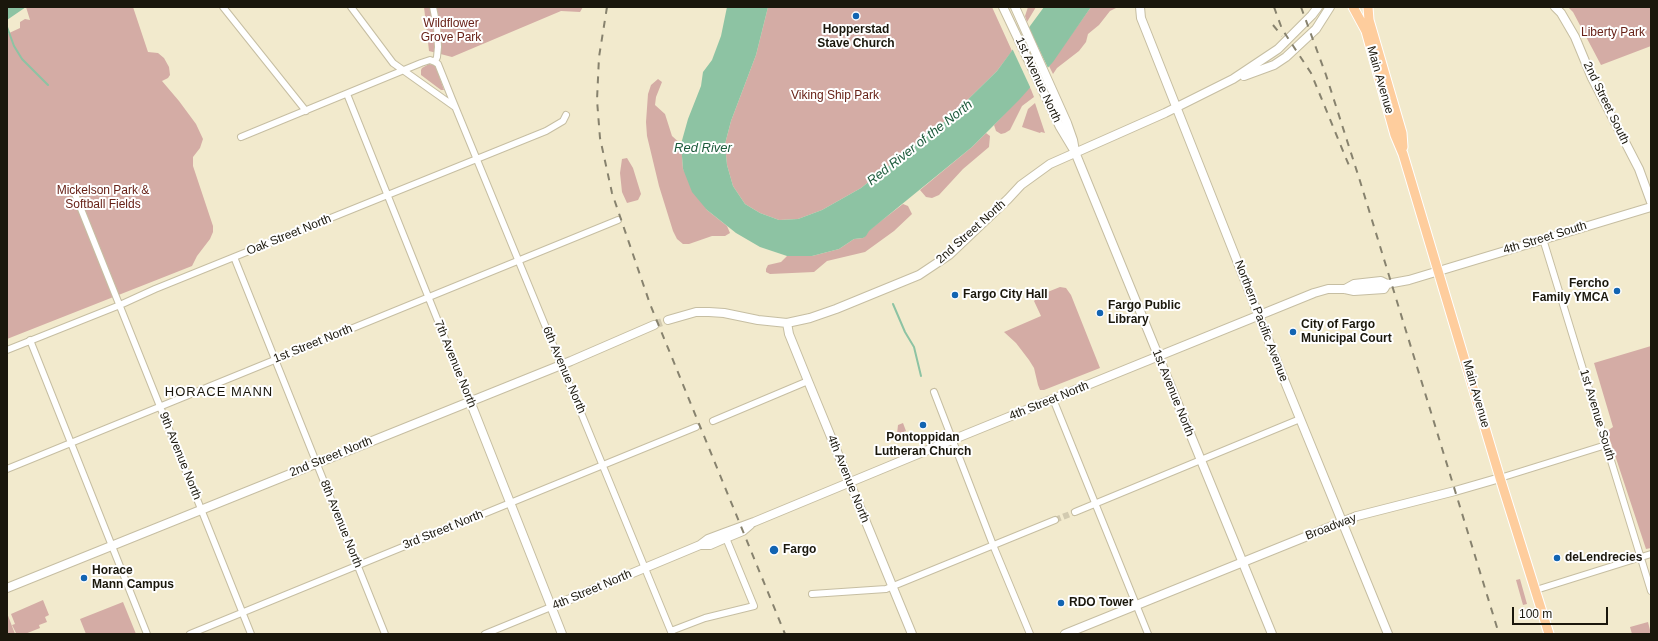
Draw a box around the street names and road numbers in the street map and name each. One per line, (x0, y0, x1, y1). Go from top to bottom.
street label: 1st Avenue North (1012, 35, 1064, 125)
street label: Main Avenue (1363, 44, 1397, 116)
street label: 2nd Street South (1580, 59, 1632, 147)
street label: 2nd Street North (933, 197, 1009, 267)
street label: Oak Street North (245, 211, 333, 259)
street label: 4th Street South (1501, 218, 1589, 258)
street label: Northern Pacific Avenue (1231, 258, 1291, 384)
street label: 7th Avenue North (431, 318, 479, 410)
street label: 1st Street North (271, 322, 355, 366)
street label: 6th Avenue North (539, 324, 589, 416)
street label: 1st Avenue North (1149, 347, 1197, 439)
street label: Main Avenue (1459, 358, 1493, 430)
street label: 1st Avenue South (1576, 368, 1618, 462)
street label: 4th Street North (1007, 378, 1091, 424)
street label: 9th Avenue North (156, 410, 204, 502)
street label: 4th Avenue North (824, 433, 872, 525)
street label: 2nd Street North (287, 434, 375, 480)
street label: 8th Avenue North (317, 478, 365, 570)
street label: 3rd Street North (401, 507, 485, 553)
street label: Broadway (1304, 511, 1358, 543)
street label: 4th Street North (550, 567, 634, 613)

